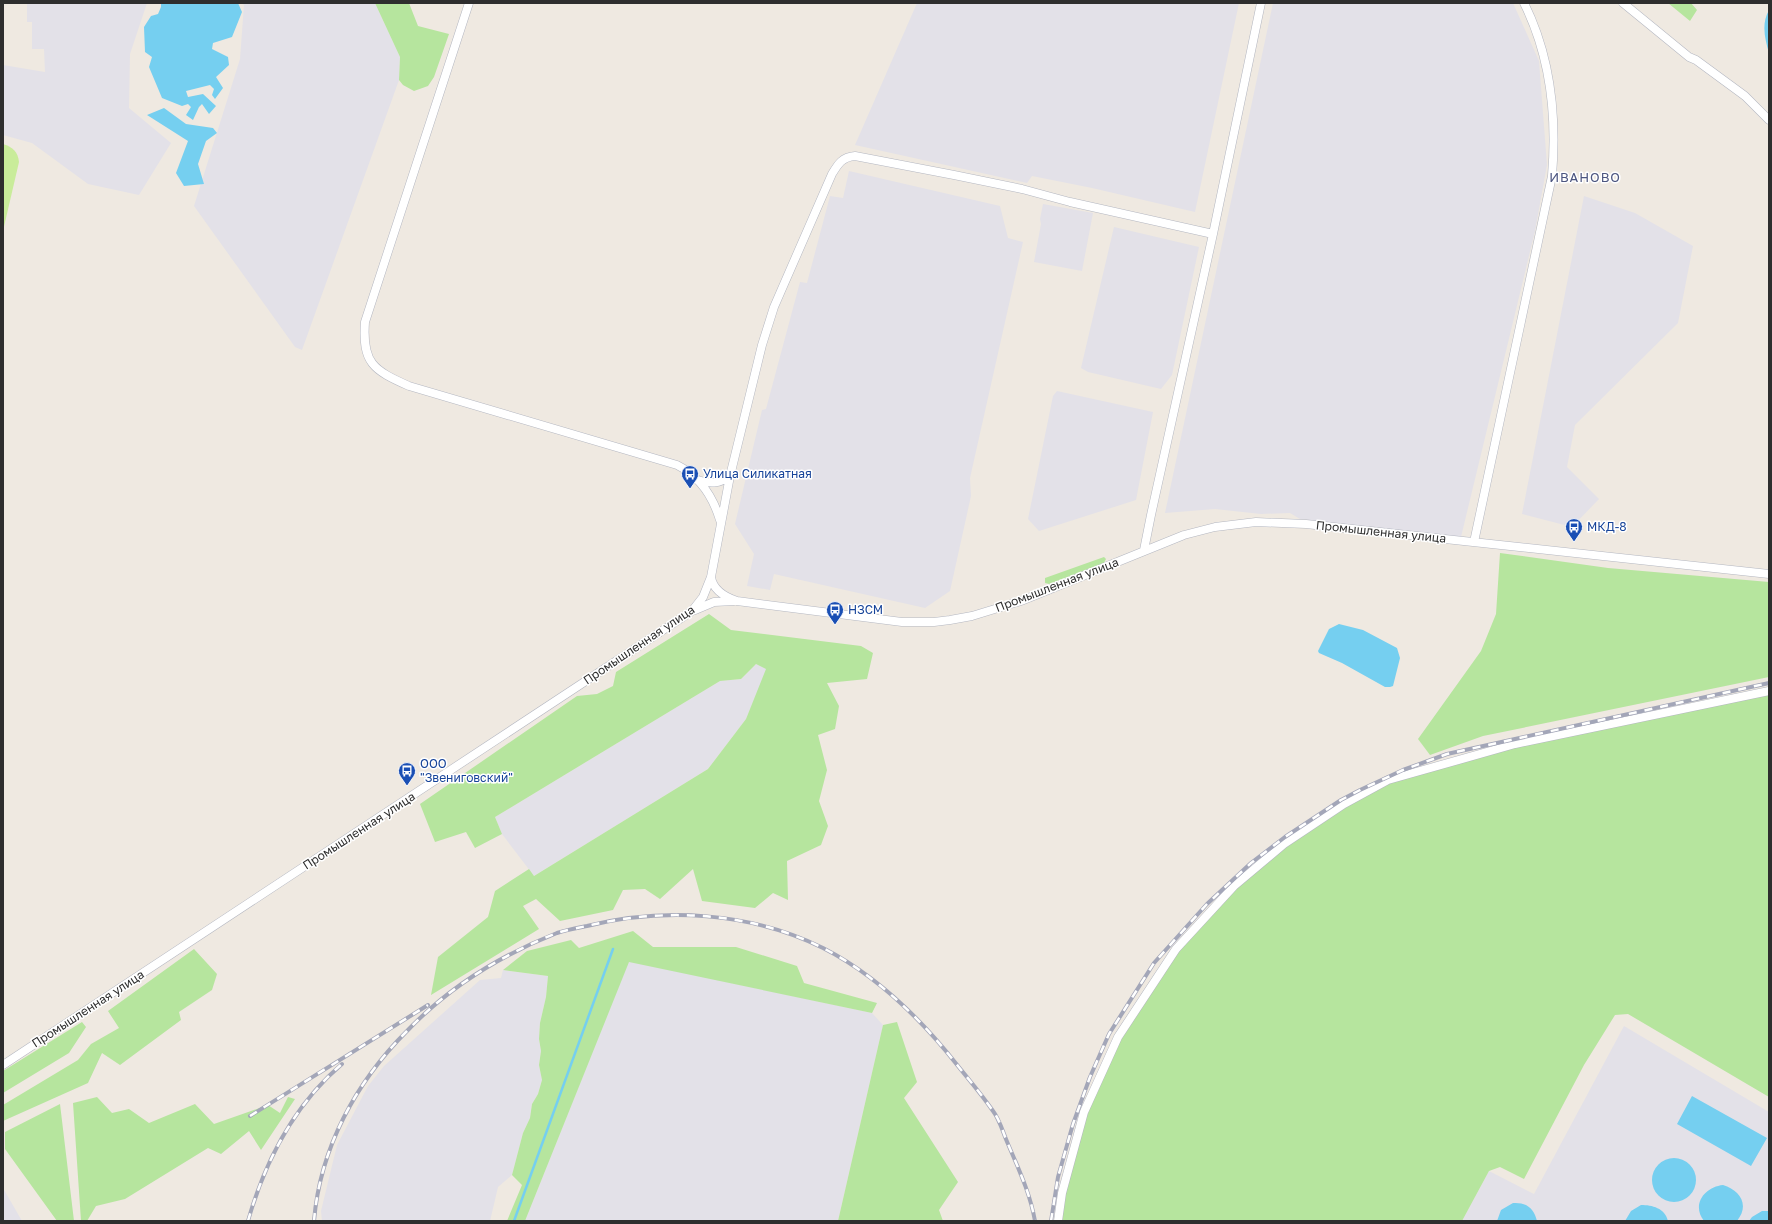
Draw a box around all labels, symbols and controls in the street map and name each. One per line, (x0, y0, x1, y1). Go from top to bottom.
district label: ИВАНОВО (1549, 169, 1621, 185)
bus stop icon: Улица Силикатная (680, 464, 700, 489)
place label: Улица Силикатная (703, 466, 812, 481)
street label: Промышленная улица (1315, 517, 1447, 546)
bus stop icon: МКД-8 (1564, 517, 1584, 542)
place label: МКД-8 (1587, 519, 1627, 534)
street label: Промышленная улица (993, 554, 1121, 615)
bus stop icon: НЗСМ (825, 600, 845, 625)
street label: Промышленная улица (580, 602, 697, 687)
place label: НЗСМ (848, 602, 883, 617)
place label: ООО "Звениговский" (420, 756, 513, 785)
bus stop icon: ООО "Звениговский" (397, 761, 417, 786)
street label: Промышленная улица (300, 789, 418, 873)
street label: Промышленная улица (29, 967, 147, 1051)

